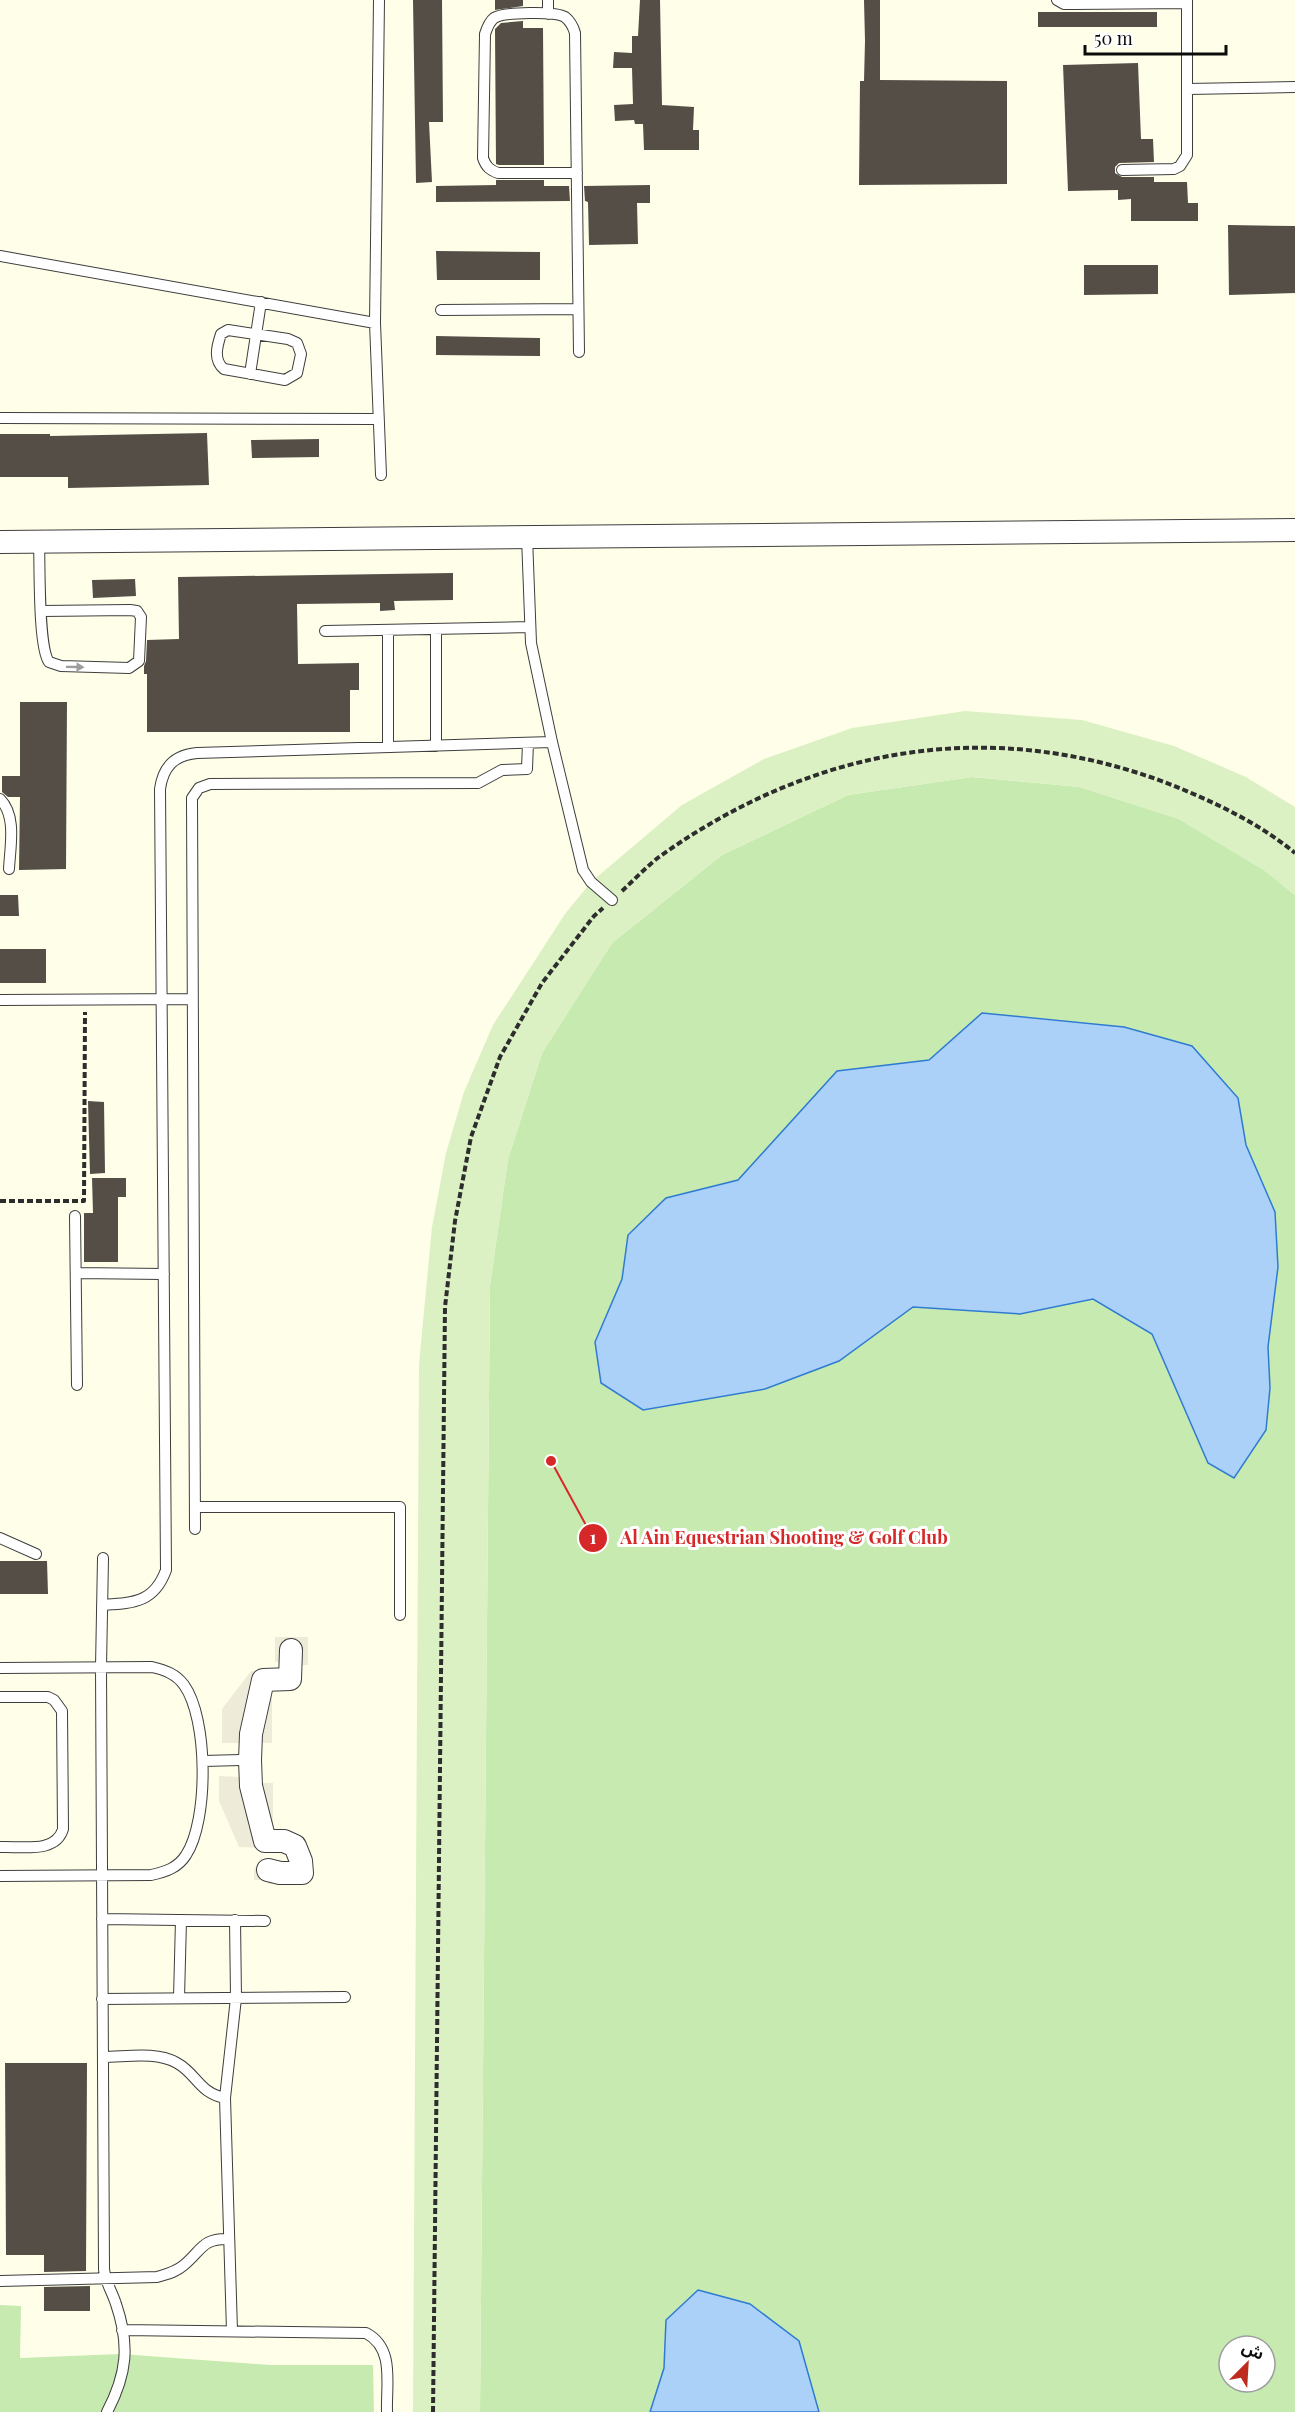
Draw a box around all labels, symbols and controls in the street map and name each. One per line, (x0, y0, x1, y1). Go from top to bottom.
scale bar (1085, 18, 1226, 56)
text: 50 m (1094, 26, 1133, 50)
one-way arrow (66, 662, 85, 671)
callout: Al Ain Equestrian Shooting & Golf Club (578, 1520, 960, 1556)
text: 1 (590, 1525, 597, 1549)
text: Al Ain Equestrian Shooting & Golf Club (619, 1525, 948, 1549)
north arrow (1217, 2334, 1277, 2394)
text: ش (1239, 2336, 1268, 2364)

